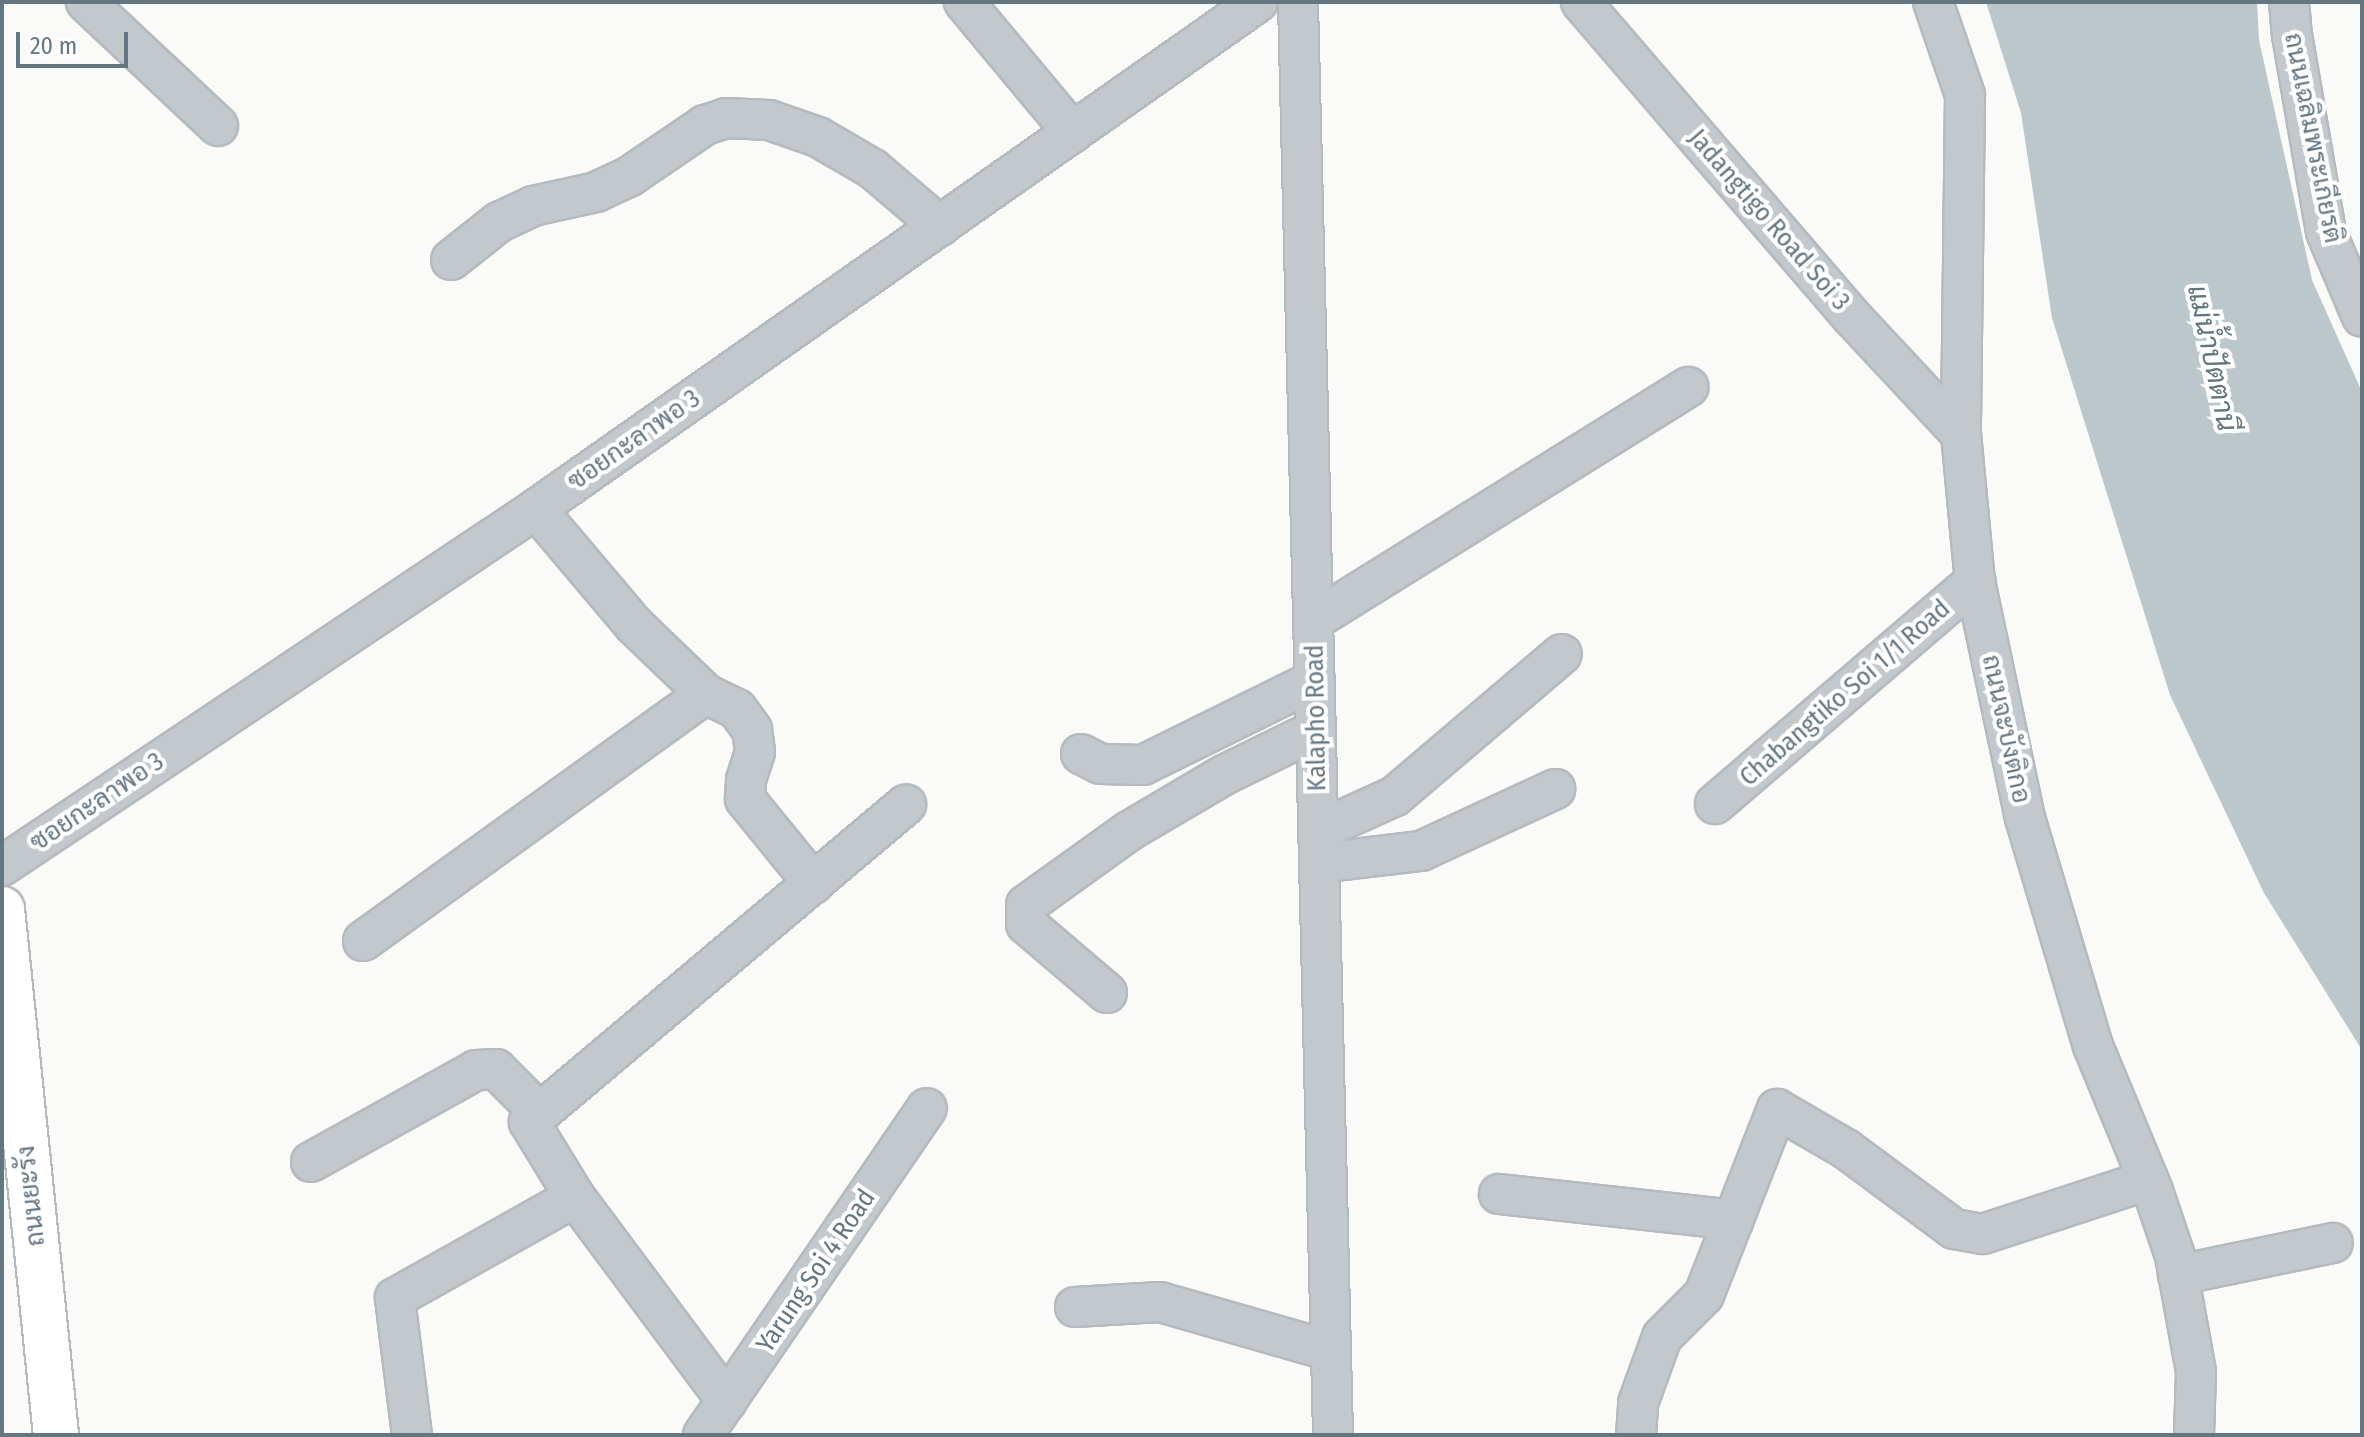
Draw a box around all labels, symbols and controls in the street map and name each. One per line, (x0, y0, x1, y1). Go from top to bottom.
scale bar (20, 16, 132, 66)
street label: ถนนเฉลิมพระเกียรติ (2277, 30, 2349, 246)
text: 20 m (30, 32, 77, 60)
street label: Jadangtigo Road Soi 3 (1682, 123, 1856, 317)
water label: แม่น้ำปัตตานี (2180, 282, 2244, 434)
street label: ซอยกะลาพอ 3 (562, 383, 706, 497)
street label: Chabangtiko Soi 1/1 Road (1733, 593, 1957, 793)
street label: Kalapho Road (1299, 644, 1333, 792)
street label: ถนนจะบังติกอ (1975, 652, 2037, 806)
street label: ซอยกะลาพอ 3 (24, 746, 170, 858)
street label: ถนนยะรัง (10, 1144, 52, 1248)
street label: Yarung Soi 4 Road (750, 1183, 882, 1359)

